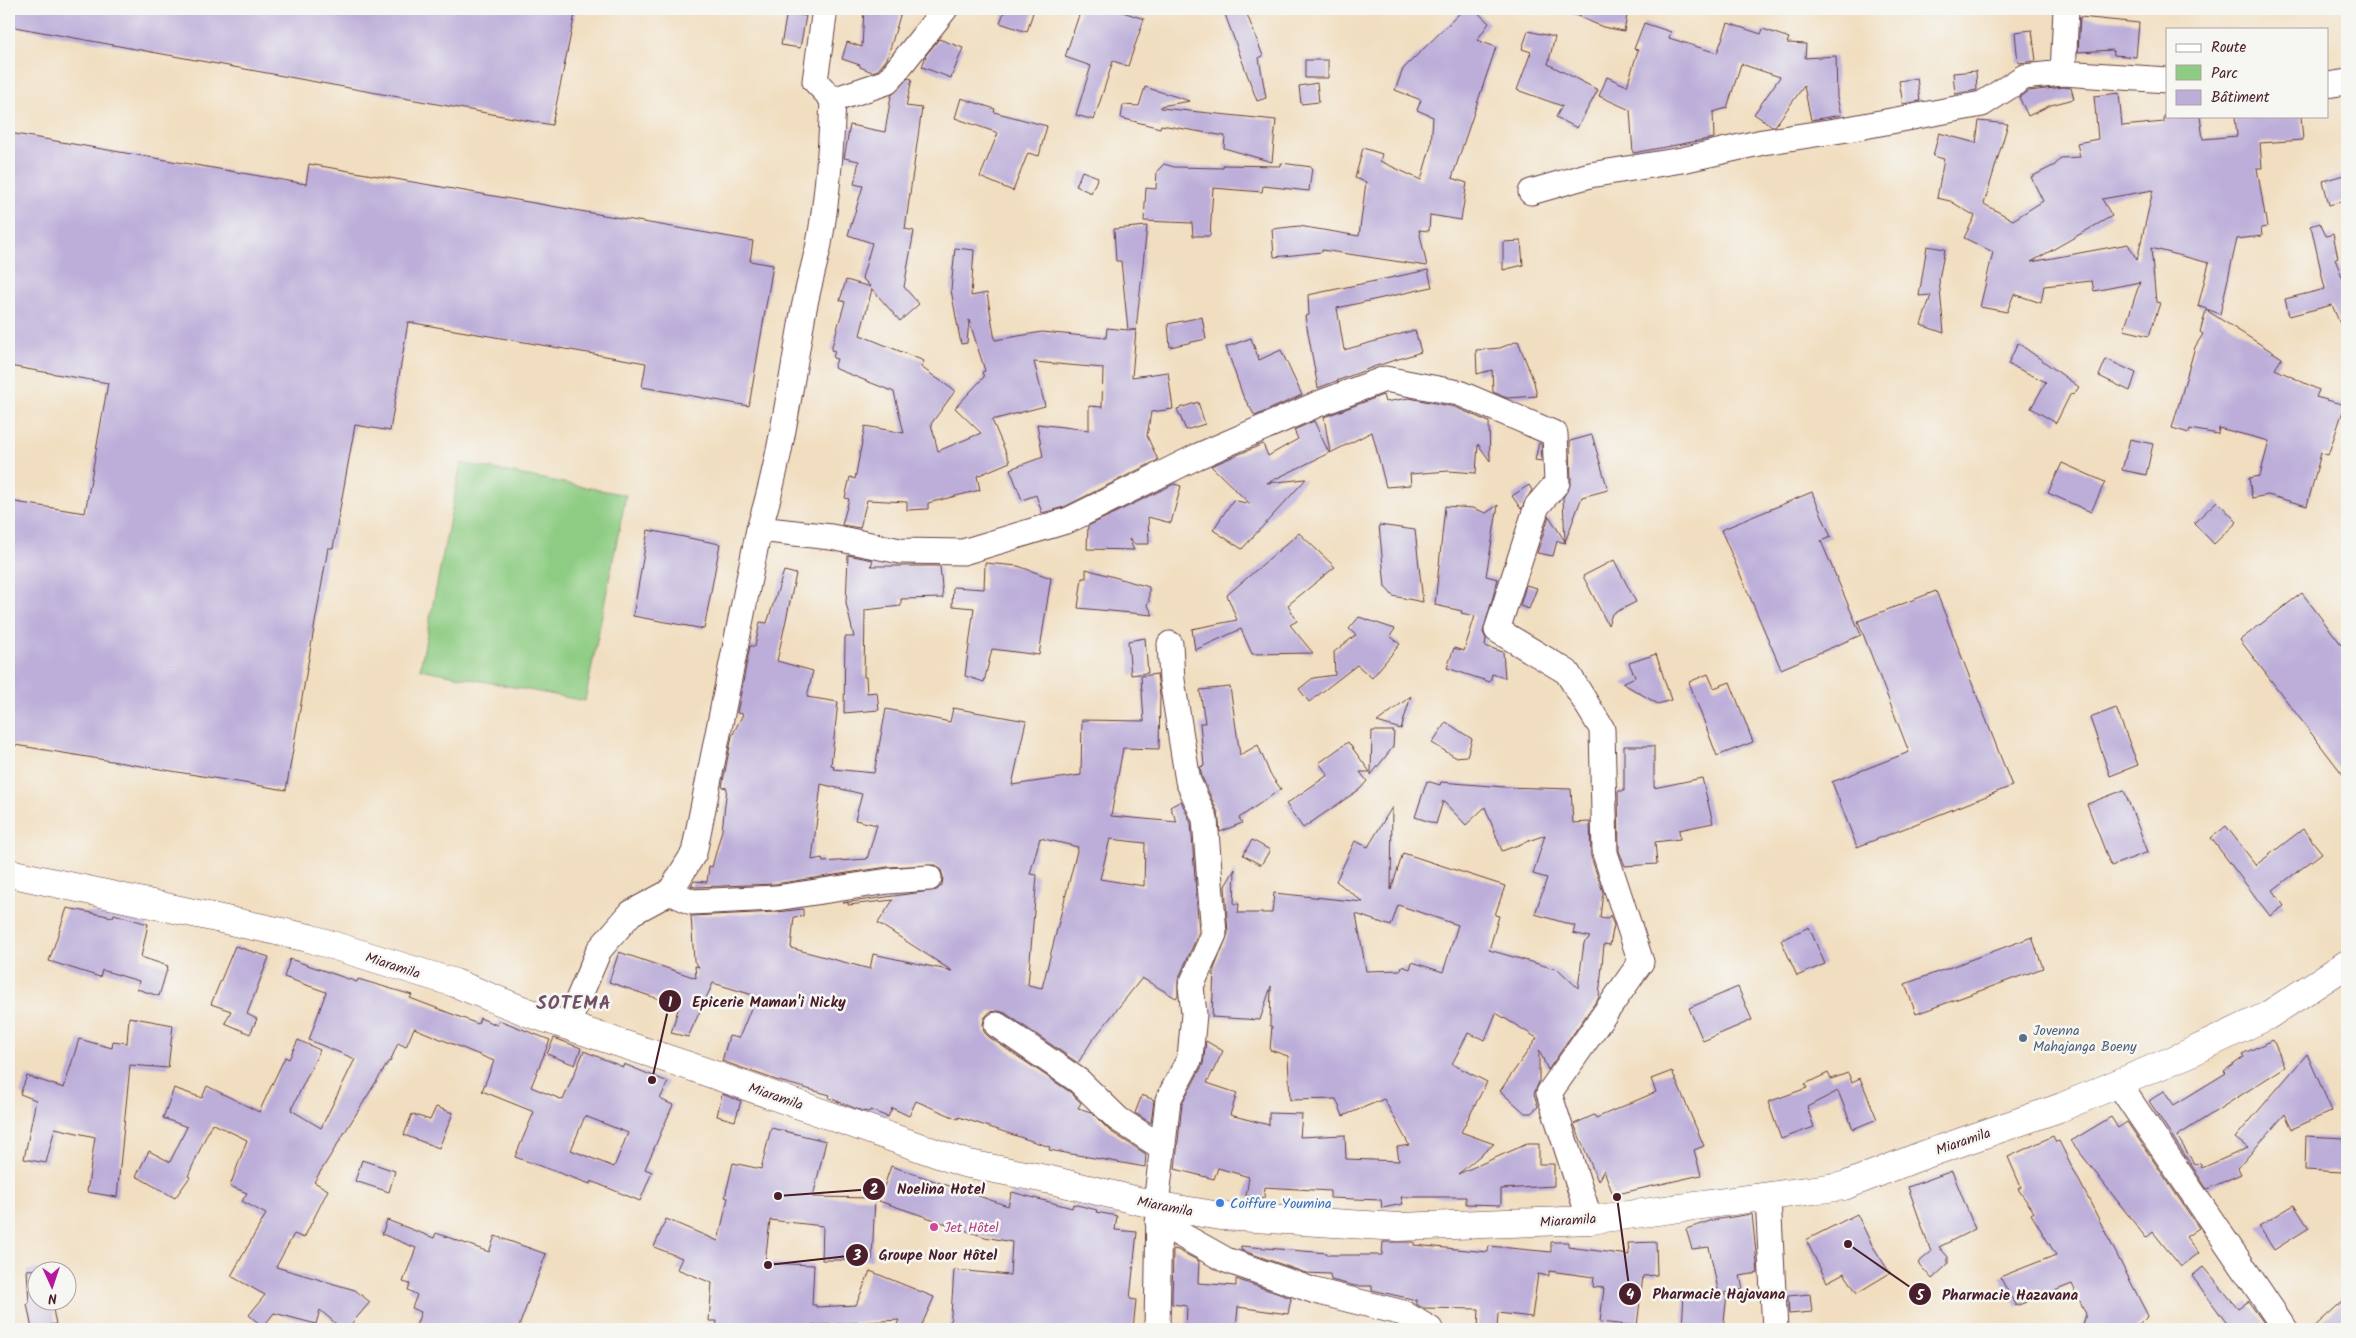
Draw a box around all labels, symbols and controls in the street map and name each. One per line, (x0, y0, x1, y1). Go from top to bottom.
legend (2166, 28, 2328, 118)
text: Route (2211, 36, 2247, 60)
text: Parc (2211, 62, 2238, 86)
text: Bâtiment (2211, 86, 2270, 110)
street label: Miaramila (362, 947, 423, 985)
callout: Epicerie Maman'i Nicky (657, 986, 856, 1016)
district label: SOTEMA (536, 989, 612, 1019)
text: 1 (668, 991, 673, 1015)
text: Epicerie Maman'i Nicky (692, 991, 846, 1015)
place label: Jovenna Mahajanga Boeny (2033, 1020, 2137, 1058)
marker: Jovenna Mahajanga Boeny (2017, 1032, 2029, 1044)
street label: Miaramila (745, 1077, 806, 1117)
street label: Miaramila (1933, 1122, 1994, 1162)
callout: Noelina Hotel (862, 1174, 995, 1204)
text: 2 (870, 1178, 879, 1202)
text: Noelina Hotel (897, 1178, 985, 1202)
street label: Miaramila (1135, 1191, 1195, 1223)
place label: Coiffure Youmina (1230, 1193, 1332, 1215)
marker: Coiffure Youmina (1214, 1197, 1226, 1209)
street label: Miaramila (1539, 1208, 1597, 1234)
place label: Jet Hôtel (944, 1217, 999, 1239)
marker: Jet Hôtel (928, 1221, 940, 1233)
callout: Groupe Noor Hôtel (844, 1240, 1008, 1270)
text: 3 (852, 1244, 861, 1268)
text: Groupe Noor Hôtel (879, 1244, 997, 1268)
north arrow (28, 1260, 78, 1310)
callout: Pharmacie Hajavana (1617, 1279, 1795, 1309)
callout: Pharmacie Hazavana (1907, 1279, 2089, 1309)
text: 4 (1626, 1283, 1634, 1307)
text: Pharmacie Hajavana (1653, 1283, 1786, 1307)
text: 5 (1915, 1284, 1925, 1308)
text: Pharmacie Hazavana (1942, 1284, 2078, 1308)
text: N (47, 1287, 58, 1309)

